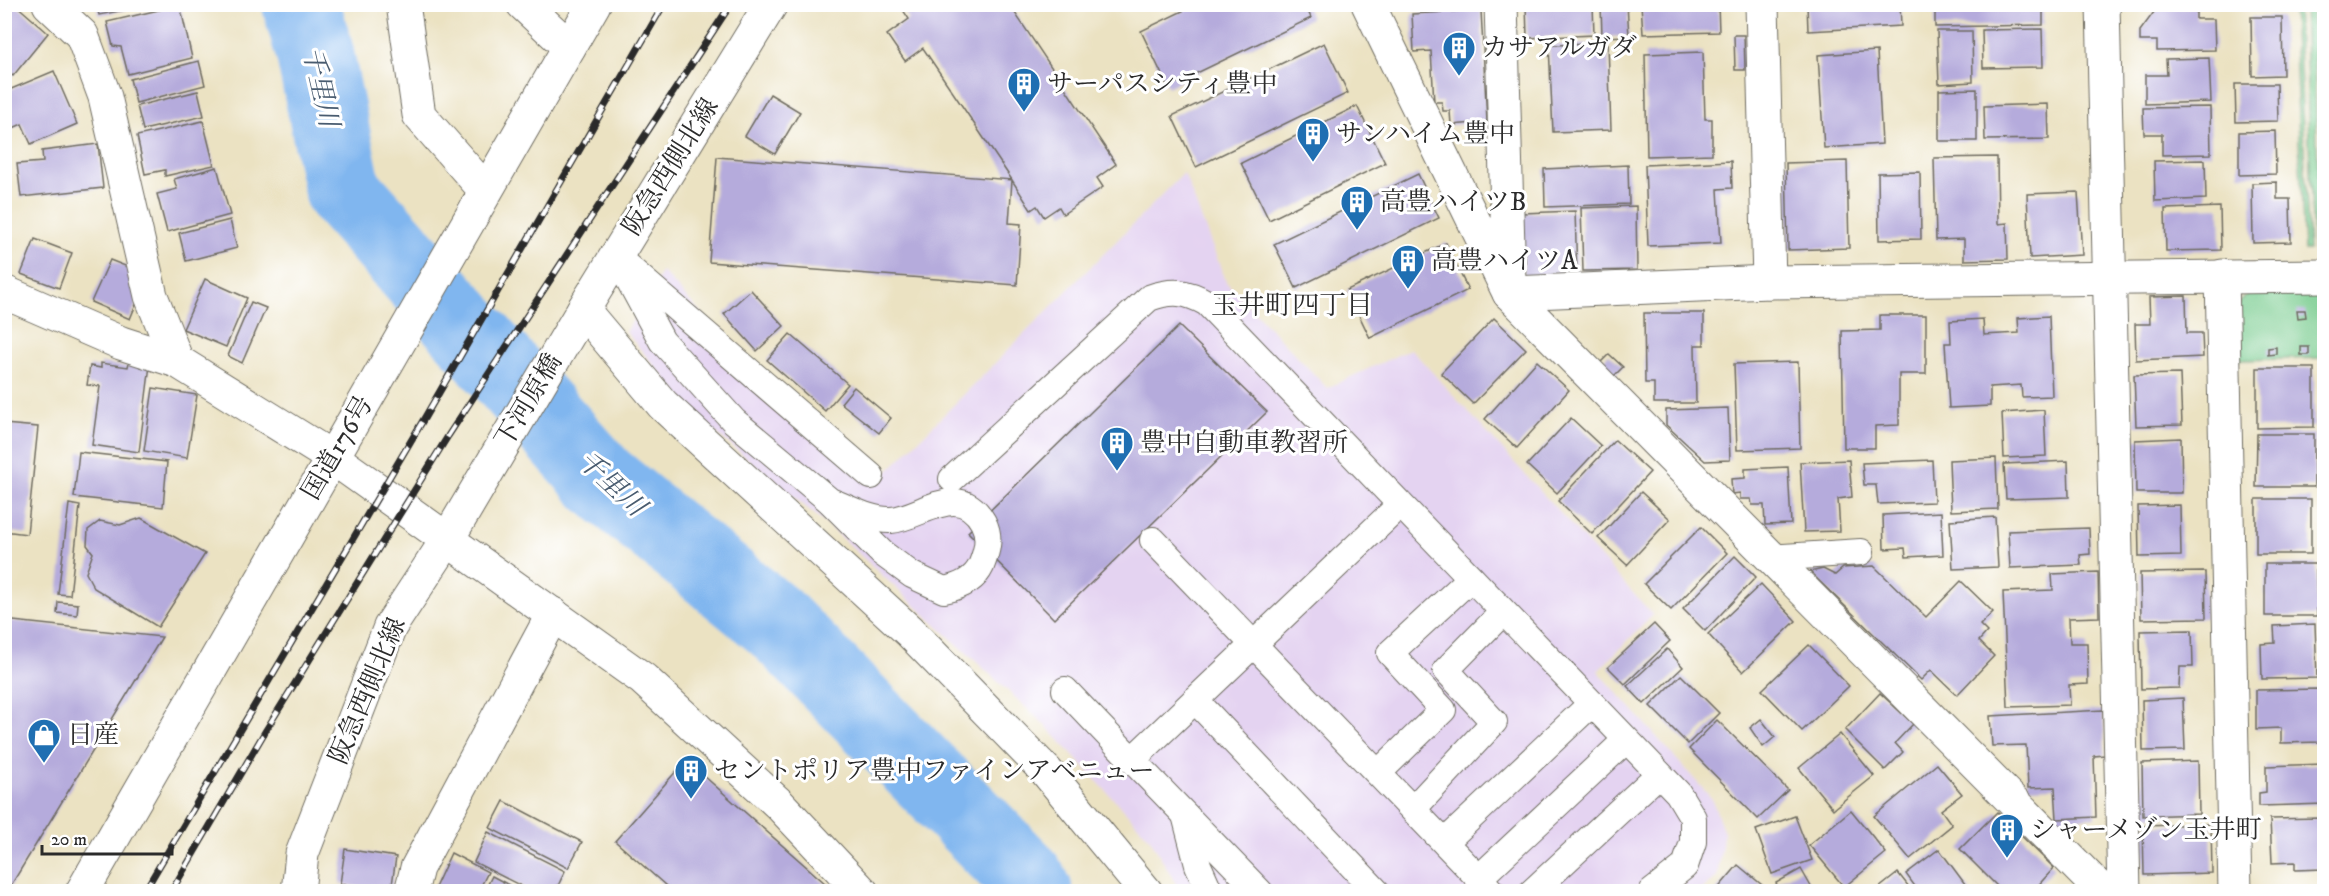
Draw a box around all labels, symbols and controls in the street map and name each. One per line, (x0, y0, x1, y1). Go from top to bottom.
building icon: カサアルガダ (1441, 30, 1477, 77)
place label: カサアルガダ (1482, 32, 1637, 65)
water label: 千里川 (294, 44, 346, 133)
building icon: サーパスシティ豊中 (1006, 66, 1042, 113)
place label: サーパスシティ豊中 (1047, 68, 1278, 101)
street label: 阪急西側北線 (616, 92, 726, 242)
building icon: サンハイム豊中 (1295, 116, 1331, 163)
place label: サンハイム豊中 (1336, 118, 1515, 151)
building icon: 高豊ハイツB (1339, 184, 1375, 231)
place label: 高豊ハイツB (1380, 186, 1526, 219)
building icon: 高豊ハイツA (1390, 243, 1426, 290)
place label: 高豊ハイツA (1431, 245, 1578, 278)
district label: 玉井町四丁目 (1211, 289, 1373, 323)
street label: 下河原橋 (488, 348, 570, 454)
street label: 国道176号 (295, 390, 381, 506)
building icon: 豊中自動車教習所 (1099, 425, 1135, 472)
place label: 豊中自動車教習所 (1140, 427, 1348, 460)
water label: 千里川 (570, 444, 654, 526)
street label: 阪急西側北線 (322, 613, 414, 769)
shop icon: 日産 (26, 717, 62, 764)
place label: 日産 (67, 719, 119, 752)
building icon: セントポリア豊中ファインアベニュー (673, 753, 709, 800)
place label: セントポリア豊中ファインアベニュー (714, 755, 1154, 788)
building icon: シャーメゾン玉井町 (1989, 812, 2025, 859)
place label: シャーメゾン玉井町 (2030, 814, 2261, 847)
scale bar (42, 818, 172, 856)
text: 20 m (51, 829, 87, 851)

